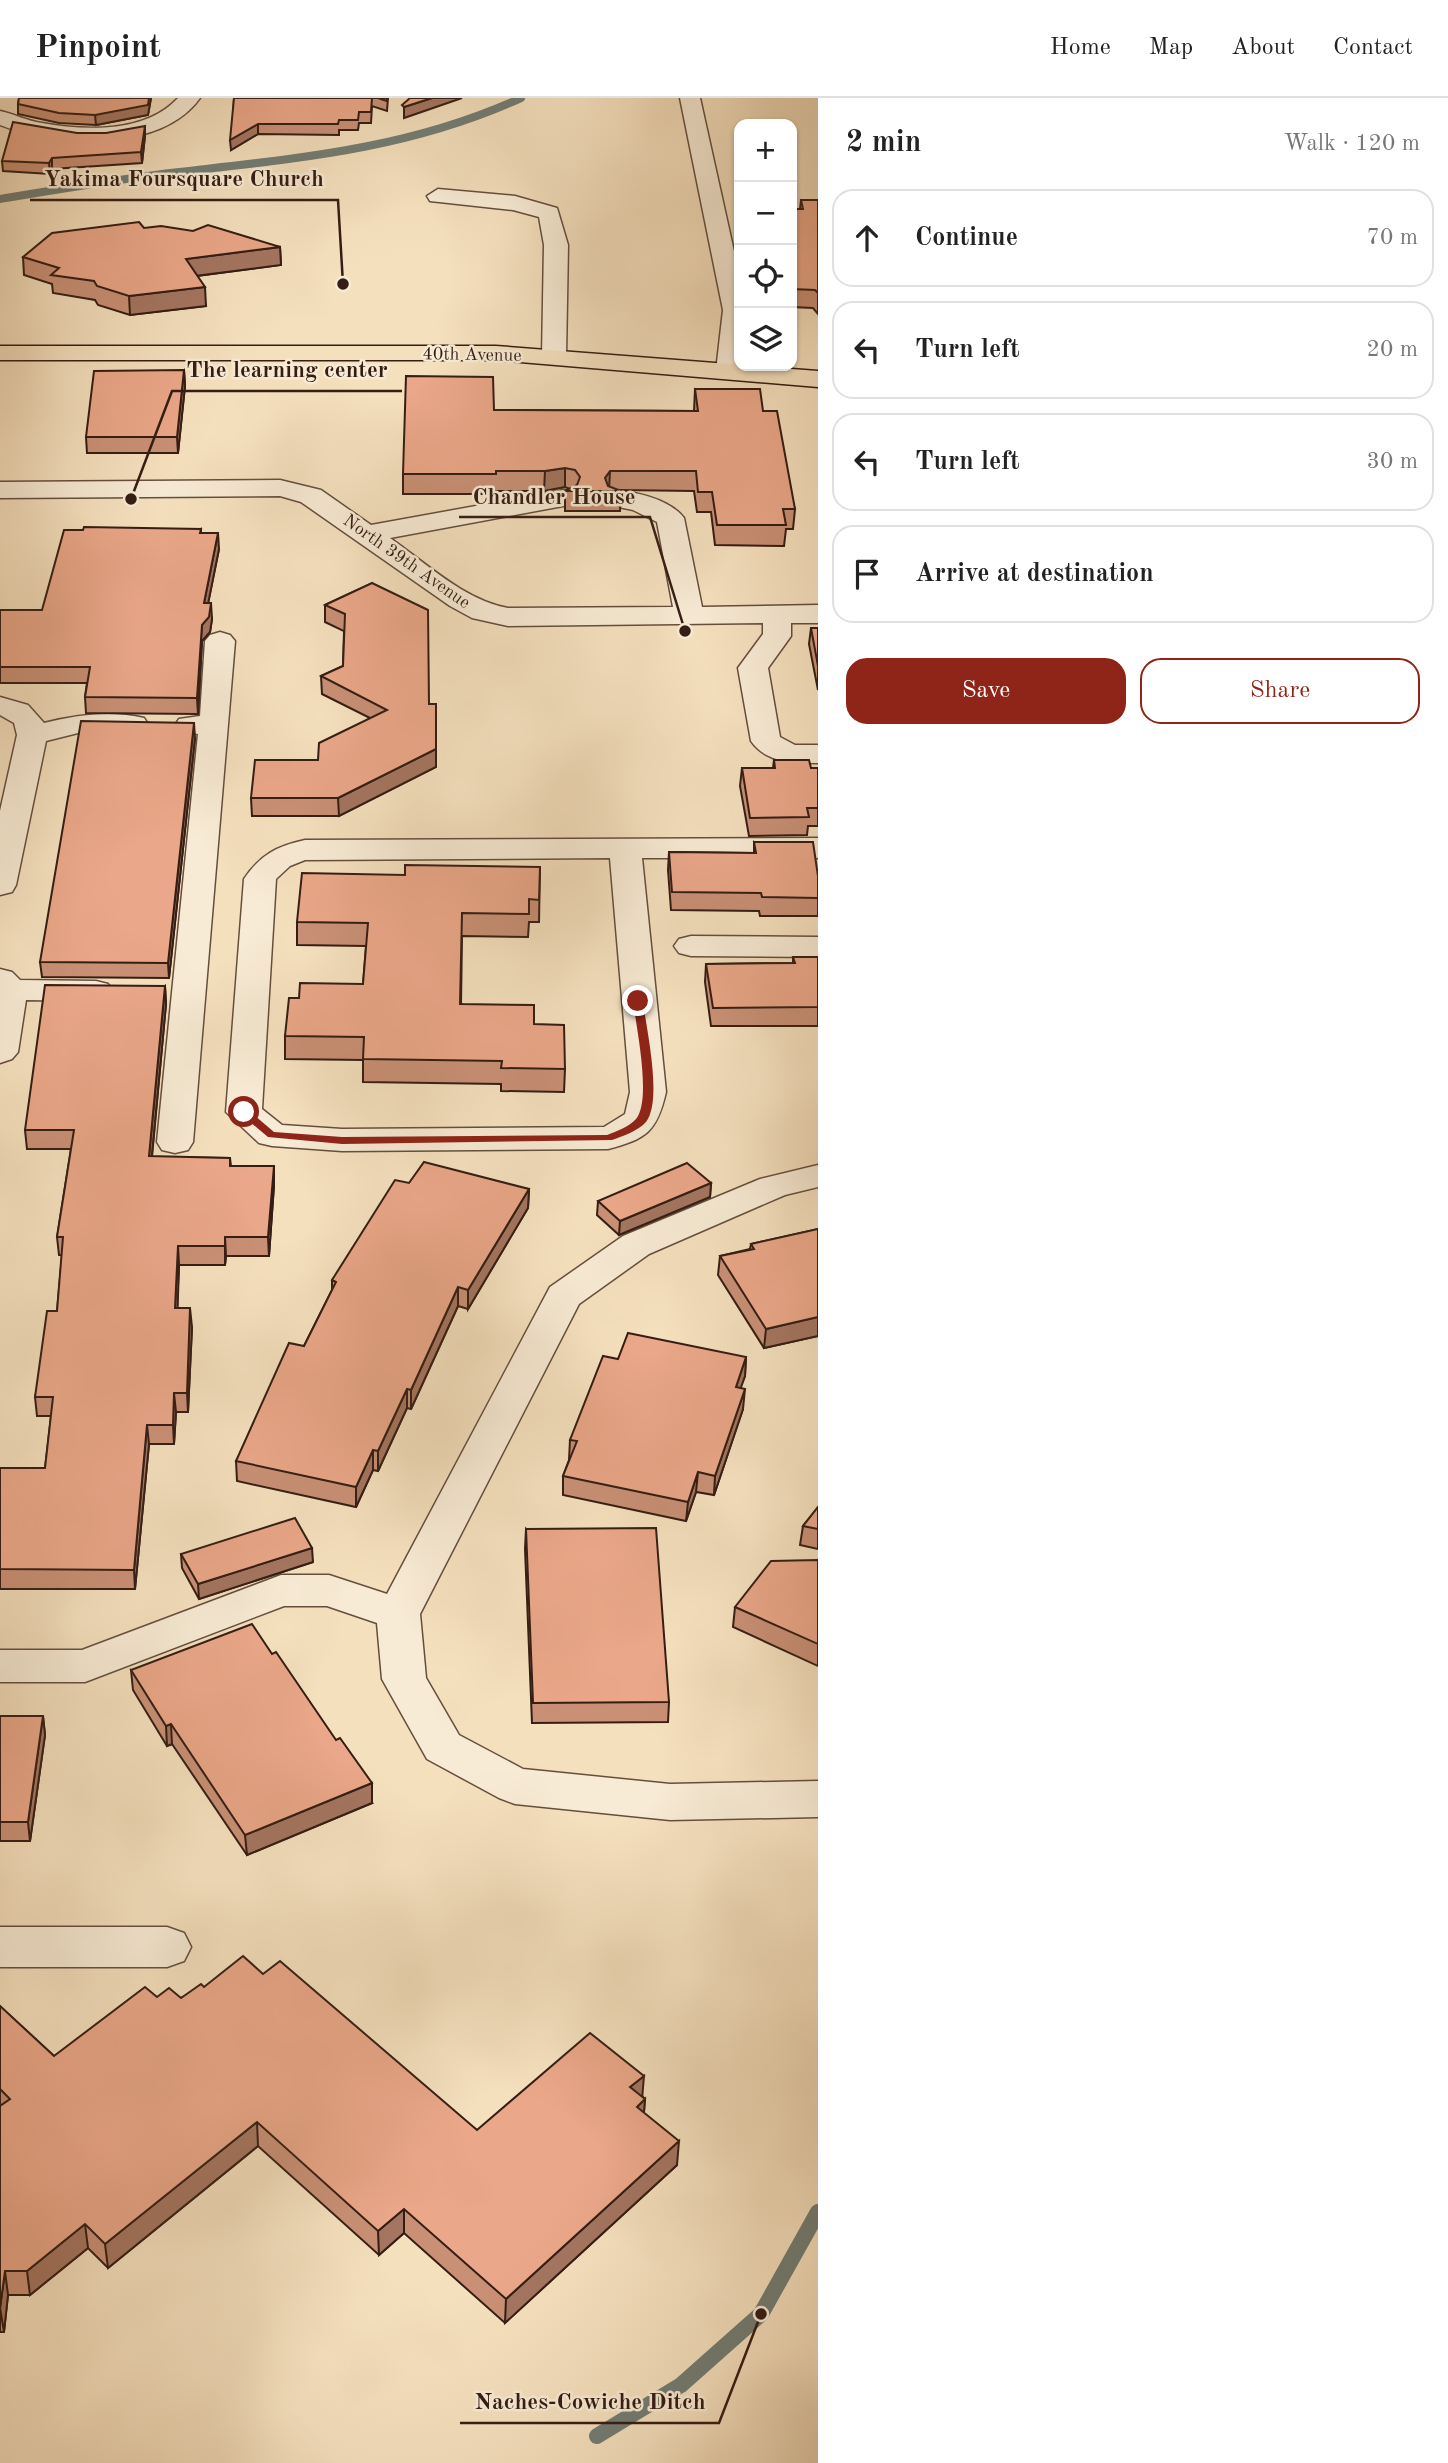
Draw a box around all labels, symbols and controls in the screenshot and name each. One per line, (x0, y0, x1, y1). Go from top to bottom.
text: Pinpoint (35, 32, 161, 65)
text: Home (1050, 36, 1111, 60)
text: Map (1149, 36, 1193, 60)
text: About (1231, 36, 1295, 60)
text: Contact (1333, 36, 1413, 60)
map controls (734, 119, 797, 371)
button: + (734, 119, 797, 182)
text: 2 min (846, 128, 921, 158)
text: Walk · 120 m (1284, 132, 1420, 155)
callout: Yakima Foursquare Church (30, 156, 338, 200)
text: Yakima Foursquare Church (44, 168, 324, 191)
button: − (734, 182, 797, 245)
icon: ahead (848, 219, 886, 257)
text: Continue (915, 225, 1018, 251)
text: 70 m (1367, 226, 1418, 249)
button: locate (734, 245, 797, 308)
button: layers (734, 308, 797, 371)
icon: left (848, 331, 886, 369)
text: Turn left (915, 337, 1020, 363)
text: 20 m (1367, 338, 1418, 361)
street label: 40th Avenue (422, 345, 522, 365)
callout: The learning center (172, 347, 402, 391)
text: The learning center (186, 359, 388, 382)
icon: left (848, 443, 886, 481)
text: Turn left (915, 449, 1020, 475)
text: 30 m (1367, 450, 1418, 473)
callout: Chandler House (459, 473, 650, 517)
text: Chandler House (472, 486, 636, 509)
street label: North 39th Avenue (340, 511, 473, 612)
icon: arrive (848, 555, 886, 593)
text: Arrive at destination (915, 561, 1154, 587)
button: Save (846, 658, 1126, 724)
button: Share (1140, 658, 1420, 724)
route end (622, 985, 653, 1016)
route start (228, 1096, 259, 1127)
callout: Naches-Cowiche Ditch (460, 2379, 719, 2423)
text: Naches-Cowiche Ditch (474, 2391, 706, 2414)

